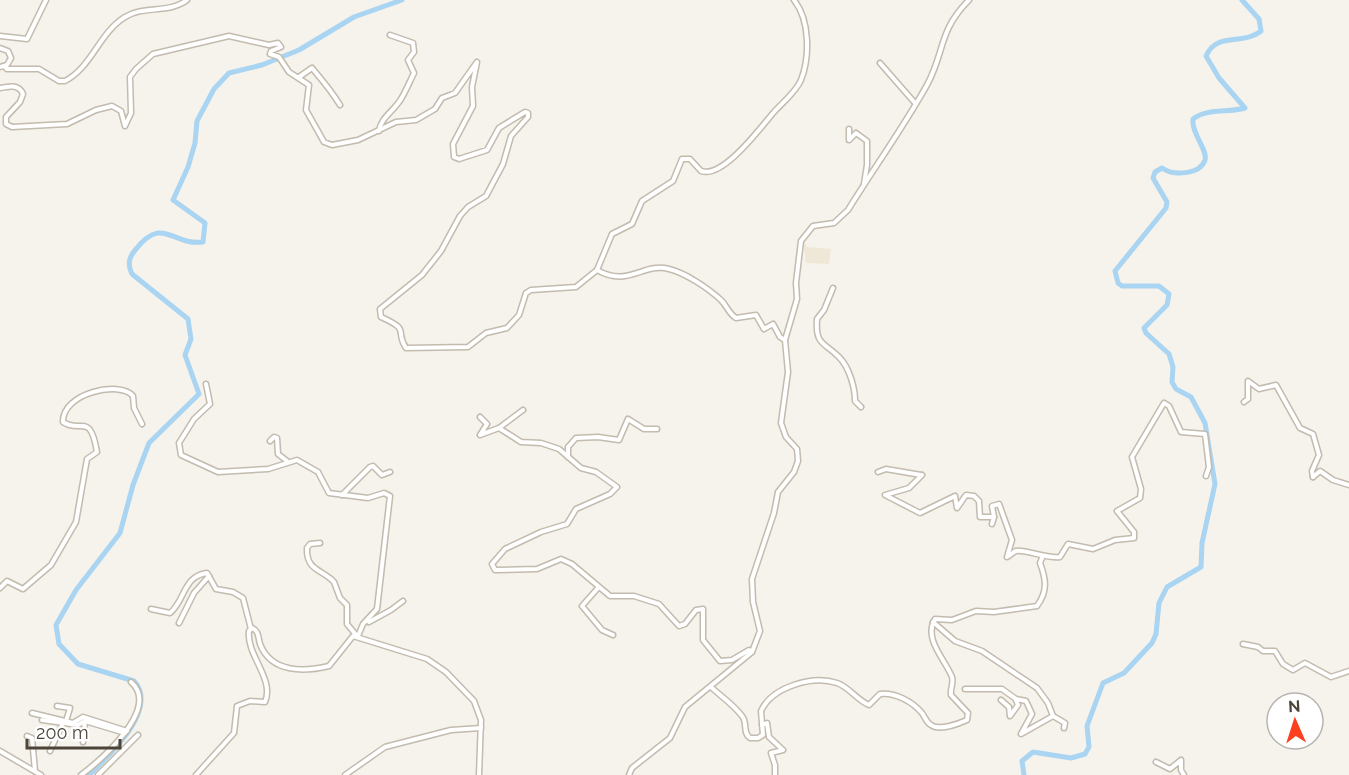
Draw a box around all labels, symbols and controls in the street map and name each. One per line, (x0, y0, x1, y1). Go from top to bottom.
north arrow (1265, 691, 1325, 751)
text: N (1288, 697, 1301, 716)
scale bar (27, 712, 120, 750)
text: 200 m (36, 722, 89, 743)

